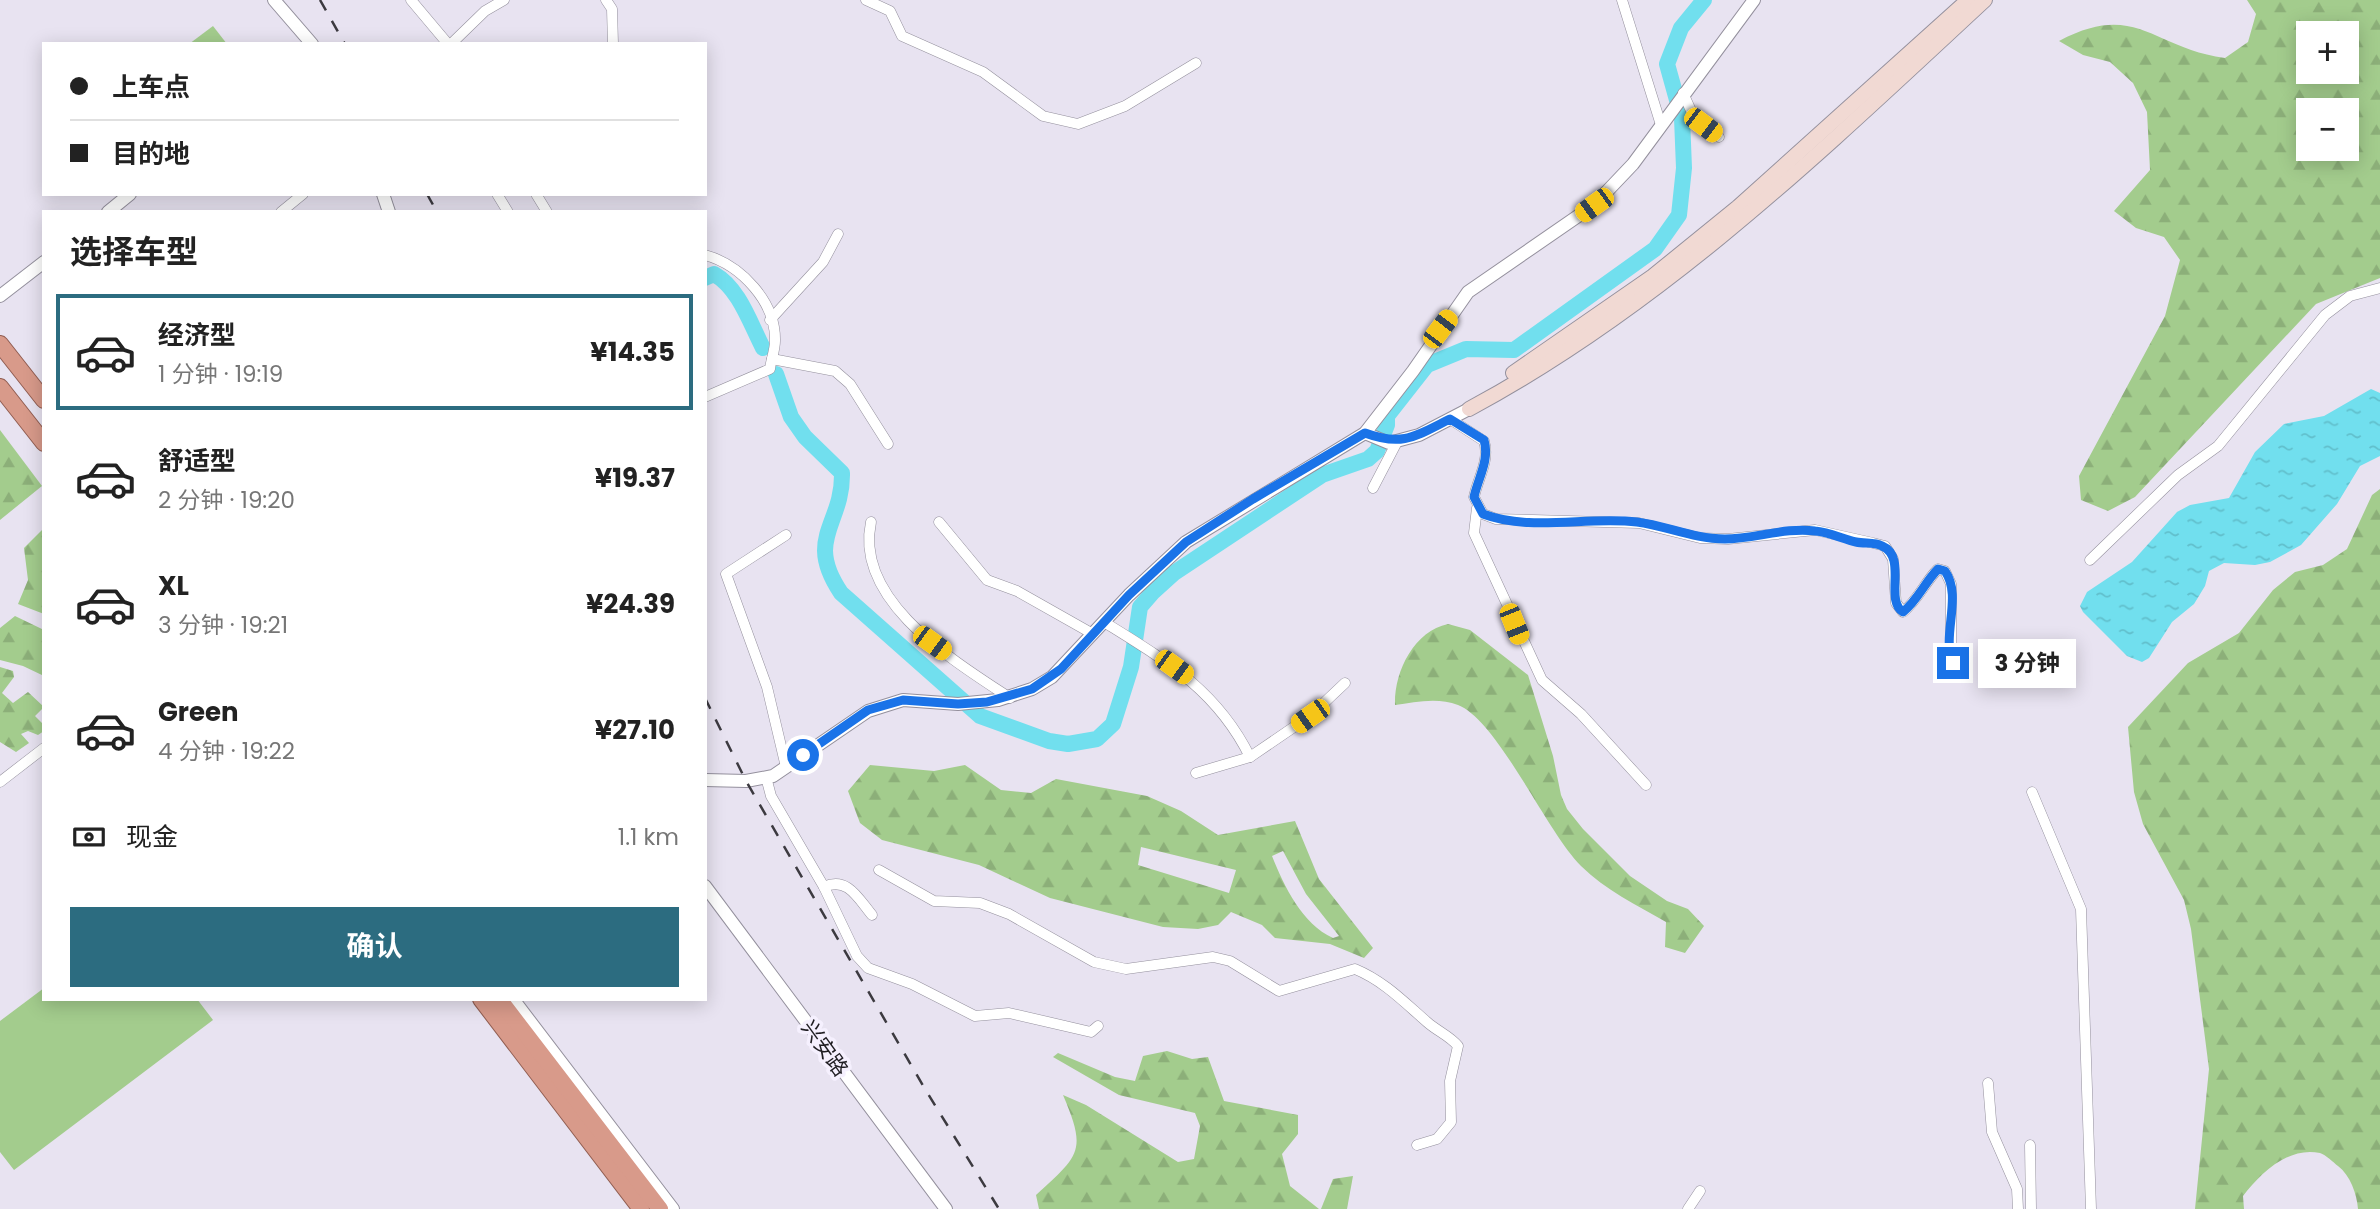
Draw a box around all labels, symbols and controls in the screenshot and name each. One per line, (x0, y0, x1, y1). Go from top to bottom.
map controls (2296, 21, 2359, 161)
button: + (2296, 21, 2359, 84)
text: 上车点 (112, 69, 190, 105)
button: − (2296, 98, 2359, 161)
car (1680, 104, 1727, 146)
text: 目的地 (112, 136, 190, 172)
car (1571, 184, 1618, 226)
text: 选择车型 (70, 229, 198, 274)
car (1419, 306, 1462, 352)
text: 经济型 (158, 317, 236, 353)
icon: car (74, 321, 137, 384)
text: ¥14.35 (590, 334, 675, 370)
text: 1 分钟 · 19:19 (158, 358, 283, 390)
text: 舒适型 (158, 443, 236, 479)
icon: car (74, 447, 137, 510)
text: ¥19.37 (595, 460, 675, 496)
text: 2 分钟 · 19:20 (158, 484, 295, 516)
text: XL (158, 568, 189, 604)
icon: car (74, 573, 137, 636)
text: ¥24.39 (586, 586, 675, 622)
car (1497, 601, 1532, 647)
text: 3 分钟 · 19:21 (158, 609, 288, 641)
car (909, 622, 956, 664)
callout: 3 分钟 (1978, 638, 2076, 688)
car (1151, 646, 1198, 688)
route end (1937, 647, 1969, 679)
text: 3 分钟 (1995, 647, 2059, 679)
text: Green (158, 694, 239, 730)
car (1287, 695, 1334, 737)
icon: car (74, 699, 137, 762)
text: ¥27.10 (595, 712, 675, 748)
text: 4 分钟 · 19:22 (158, 735, 295, 767)
route start (787, 739, 819, 771)
icon: cash (70, 818, 108, 856)
text: 现金 (126, 819, 178, 855)
text: 1.1 km (618, 821, 679, 853)
button: 确认 (70, 907, 679, 987)
street label: 兴安路 (795, 1014, 855, 1082)

